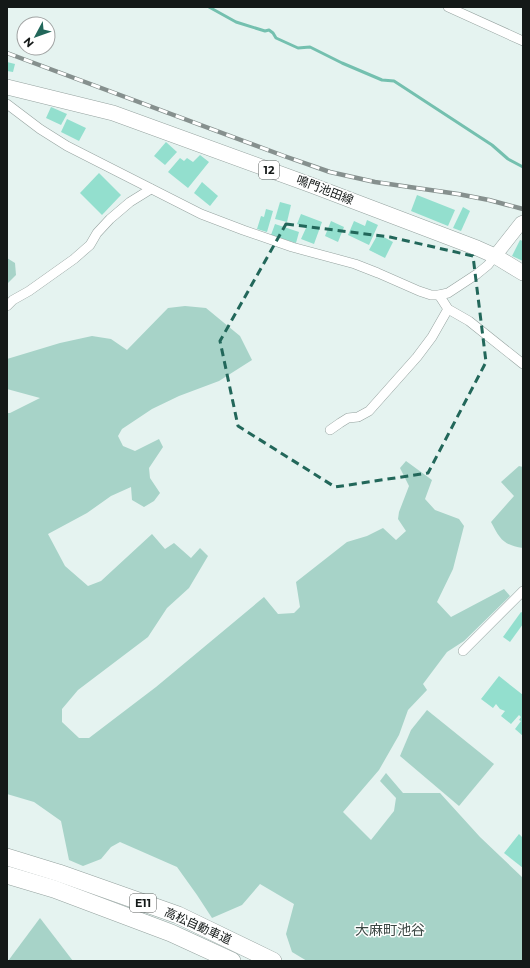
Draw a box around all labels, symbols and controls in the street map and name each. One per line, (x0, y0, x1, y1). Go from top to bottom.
north arrow (16, 16, 56, 56)
text: N (20, 35, 37, 51)
road number: 12 (259, 161, 279, 179)
street label: 鳴門池田線 (294, 172, 356, 207)
road number: E11 (130, 894, 156, 912)
street label: 高松自動車道 (162, 904, 234, 947)
district label: 大麻町池谷 (355, 921, 425, 939)

